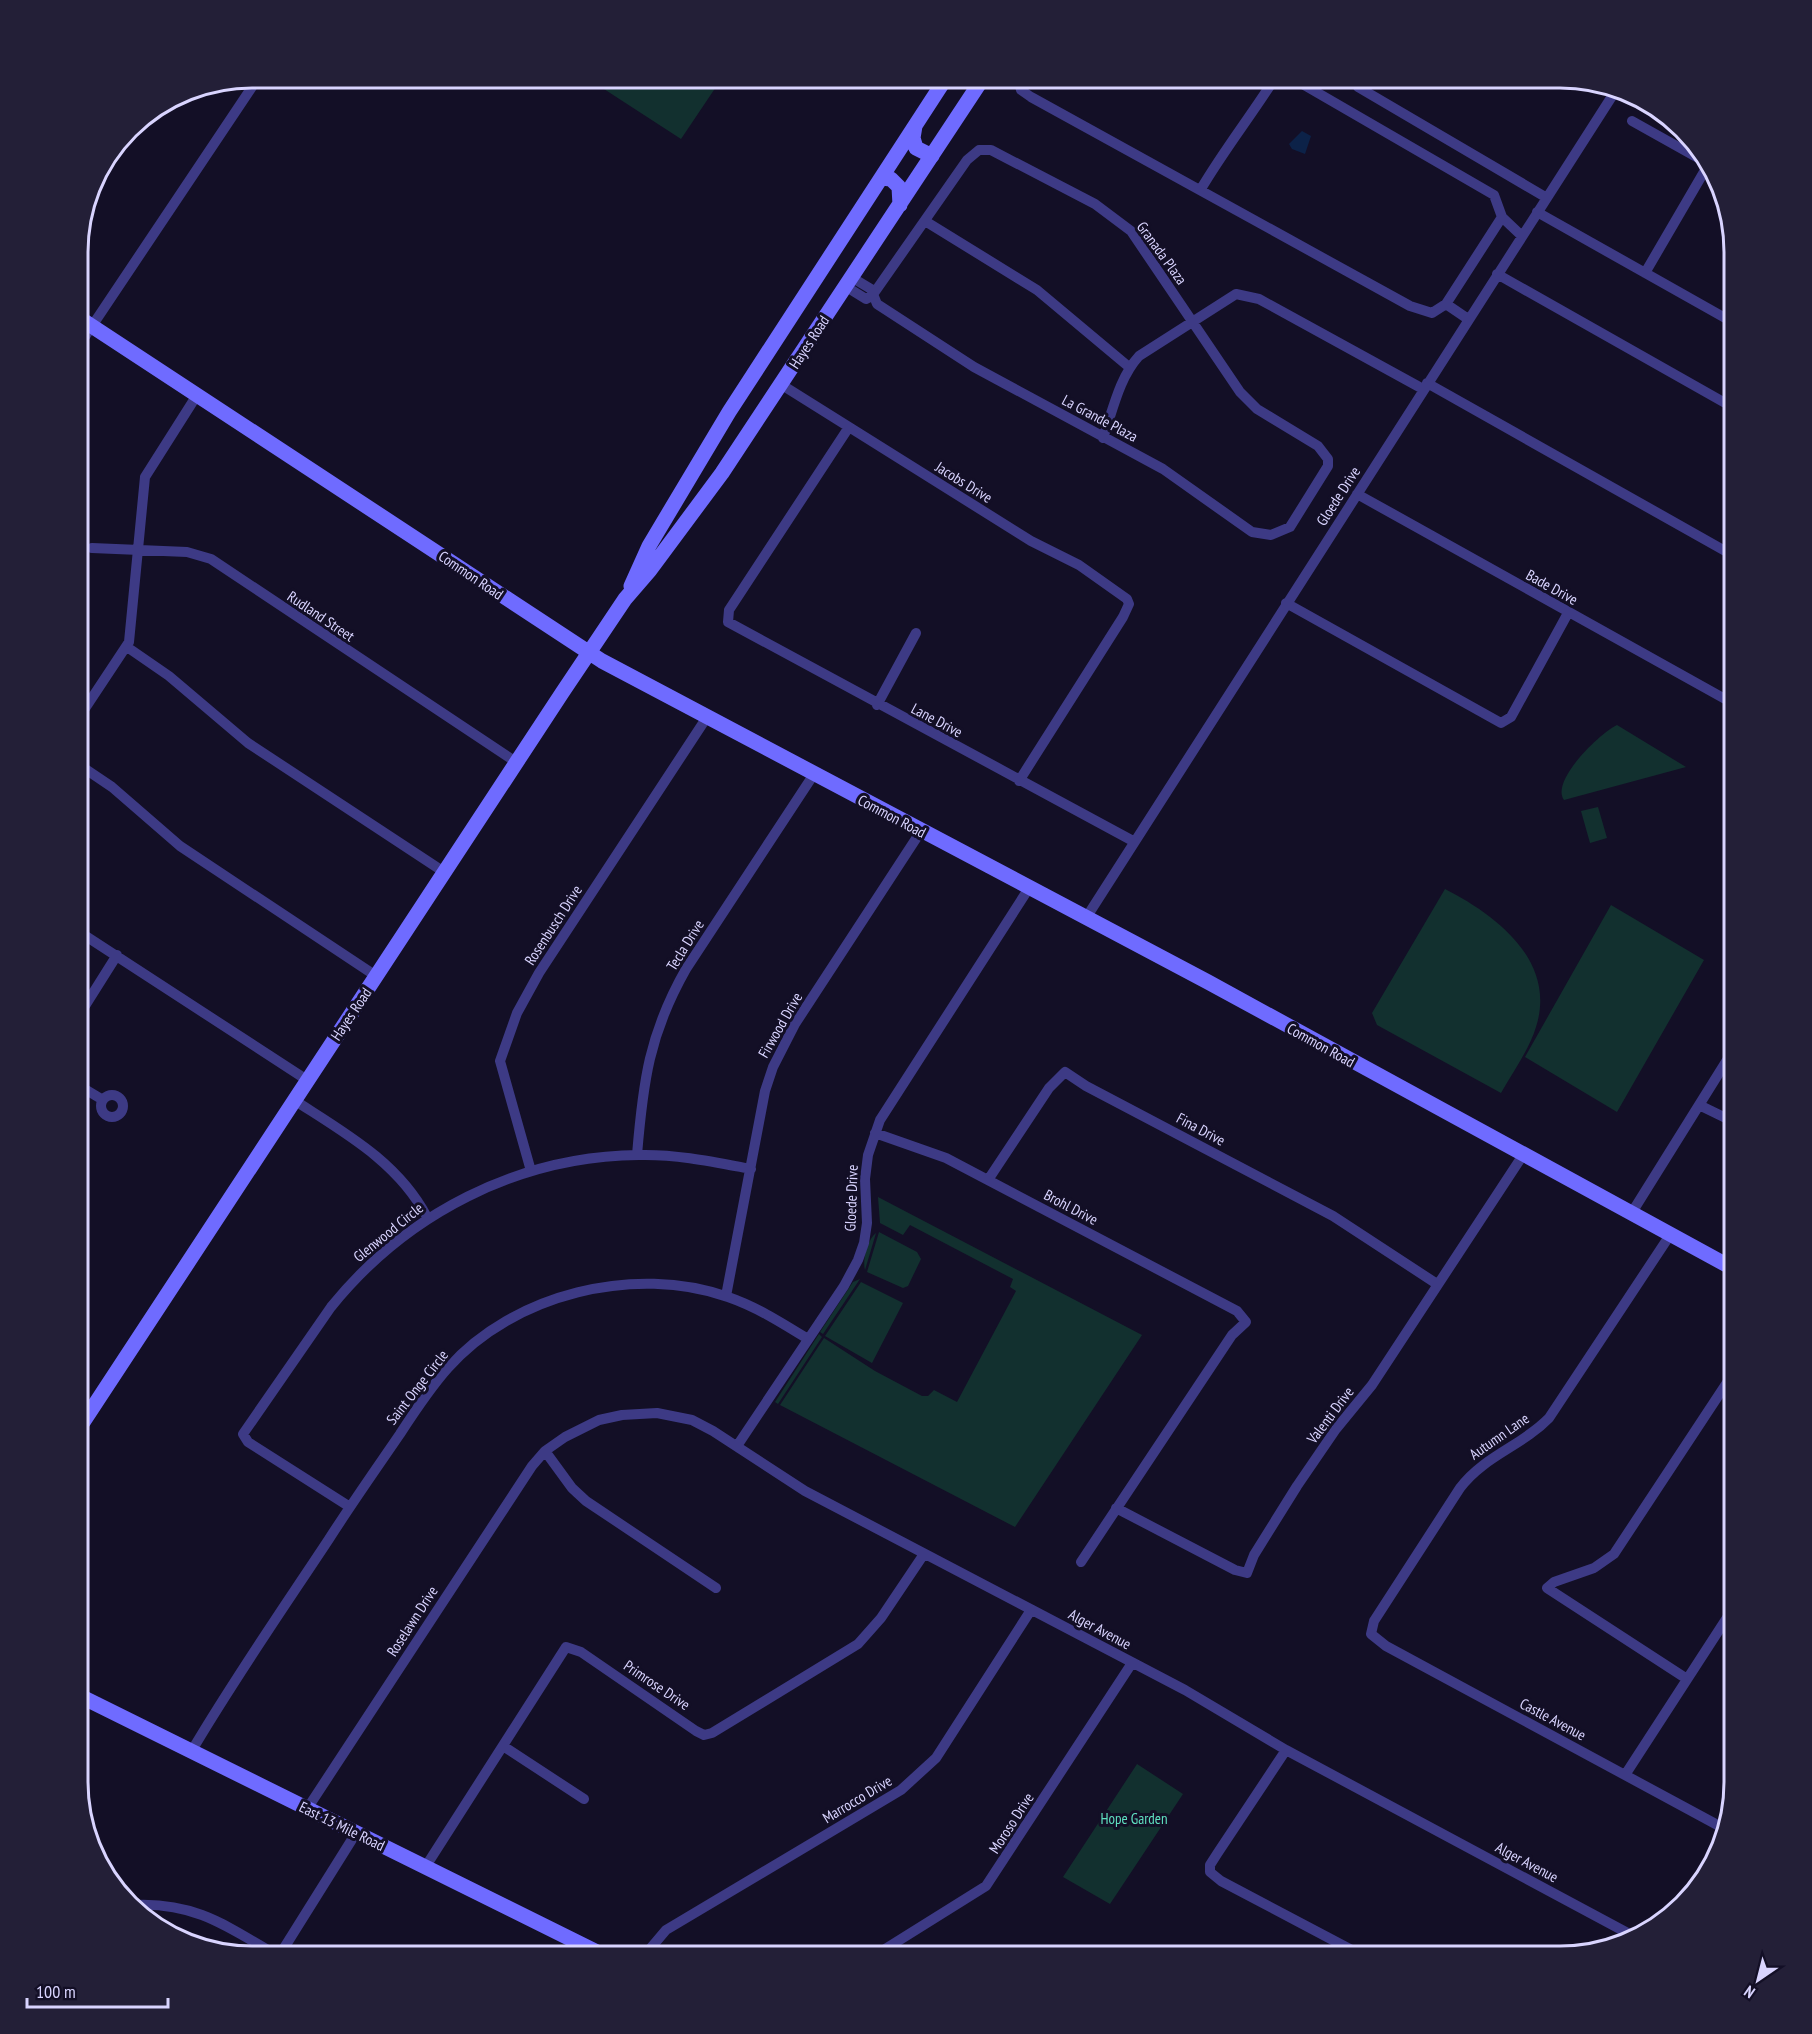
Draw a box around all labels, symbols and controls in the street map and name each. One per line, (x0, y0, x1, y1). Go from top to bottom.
street label: Granada Plaza (1133, 218, 1191, 288)
street label: Hayes Road (785, 312, 833, 372)
street label: La Grande Plaza (1059, 390, 1141, 446)
street label: Jacobs Drive (931, 457, 996, 507)
street label: Gloede Drive (1312, 463, 1364, 529)
street label: Common Road (435, 546, 507, 604)
street label: Bade Drive (1523, 565, 1581, 609)
street label: Rudland Street (284, 587, 358, 645)
street label: Lane Drive (908, 699, 966, 741)
street label: Common Road (855, 790, 929, 842)
street label: Rosenbusch Drive (520, 881, 586, 969)
street label: Tecla Drive (662, 916, 708, 974)
street label: Hayes Road (326, 984, 376, 1044)
street label: Firwood Drive (754, 989, 806, 1061)
street label: Common Road (1284, 1019, 1358, 1071)
street label: Fina Drive (1173, 1108, 1229, 1150)
street label: Gloede Drive (840, 1164, 862, 1232)
street label: Brohl Drive (1041, 1185, 1101, 1229)
street label: Glenwood Circle (349, 1198, 427, 1266)
street label: Saint Onge Circle (382, 1346, 452, 1428)
street label: Valenti Drive (1302, 1383, 1358, 1448)
street label: Autumn Lane (1465, 1409, 1533, 1463)
street label: Roselawn Drive (382, 1582, 442, 1660)
street label: Alger Avenue (1065, 1605, 1135, 1653)
street label: Primrose Drive (620, 1656, 694, 1714)
street label: Castle Avenue (1517, 1694, 1589, 1744)
street label: Marrocco Drive (819, 1771, 895, 1827)
street label: Moroso Drive (984, 1789, 1038, 1857)
street label: East 13 Mile Road (296, 1797, 388, 1855)
park label: Hope Garden (1100, 1809, 1168, 1828)
street label: Alger Avenue (1492, 1838, 1562, 1886)
north arrow (1728, 1950, 1788, 2010)
scale bar (27, 1971, 168, 2009)
text: 100 m (36, 1980, 76, 2003)
text: N (1740, 1982, 1759, 2003)

